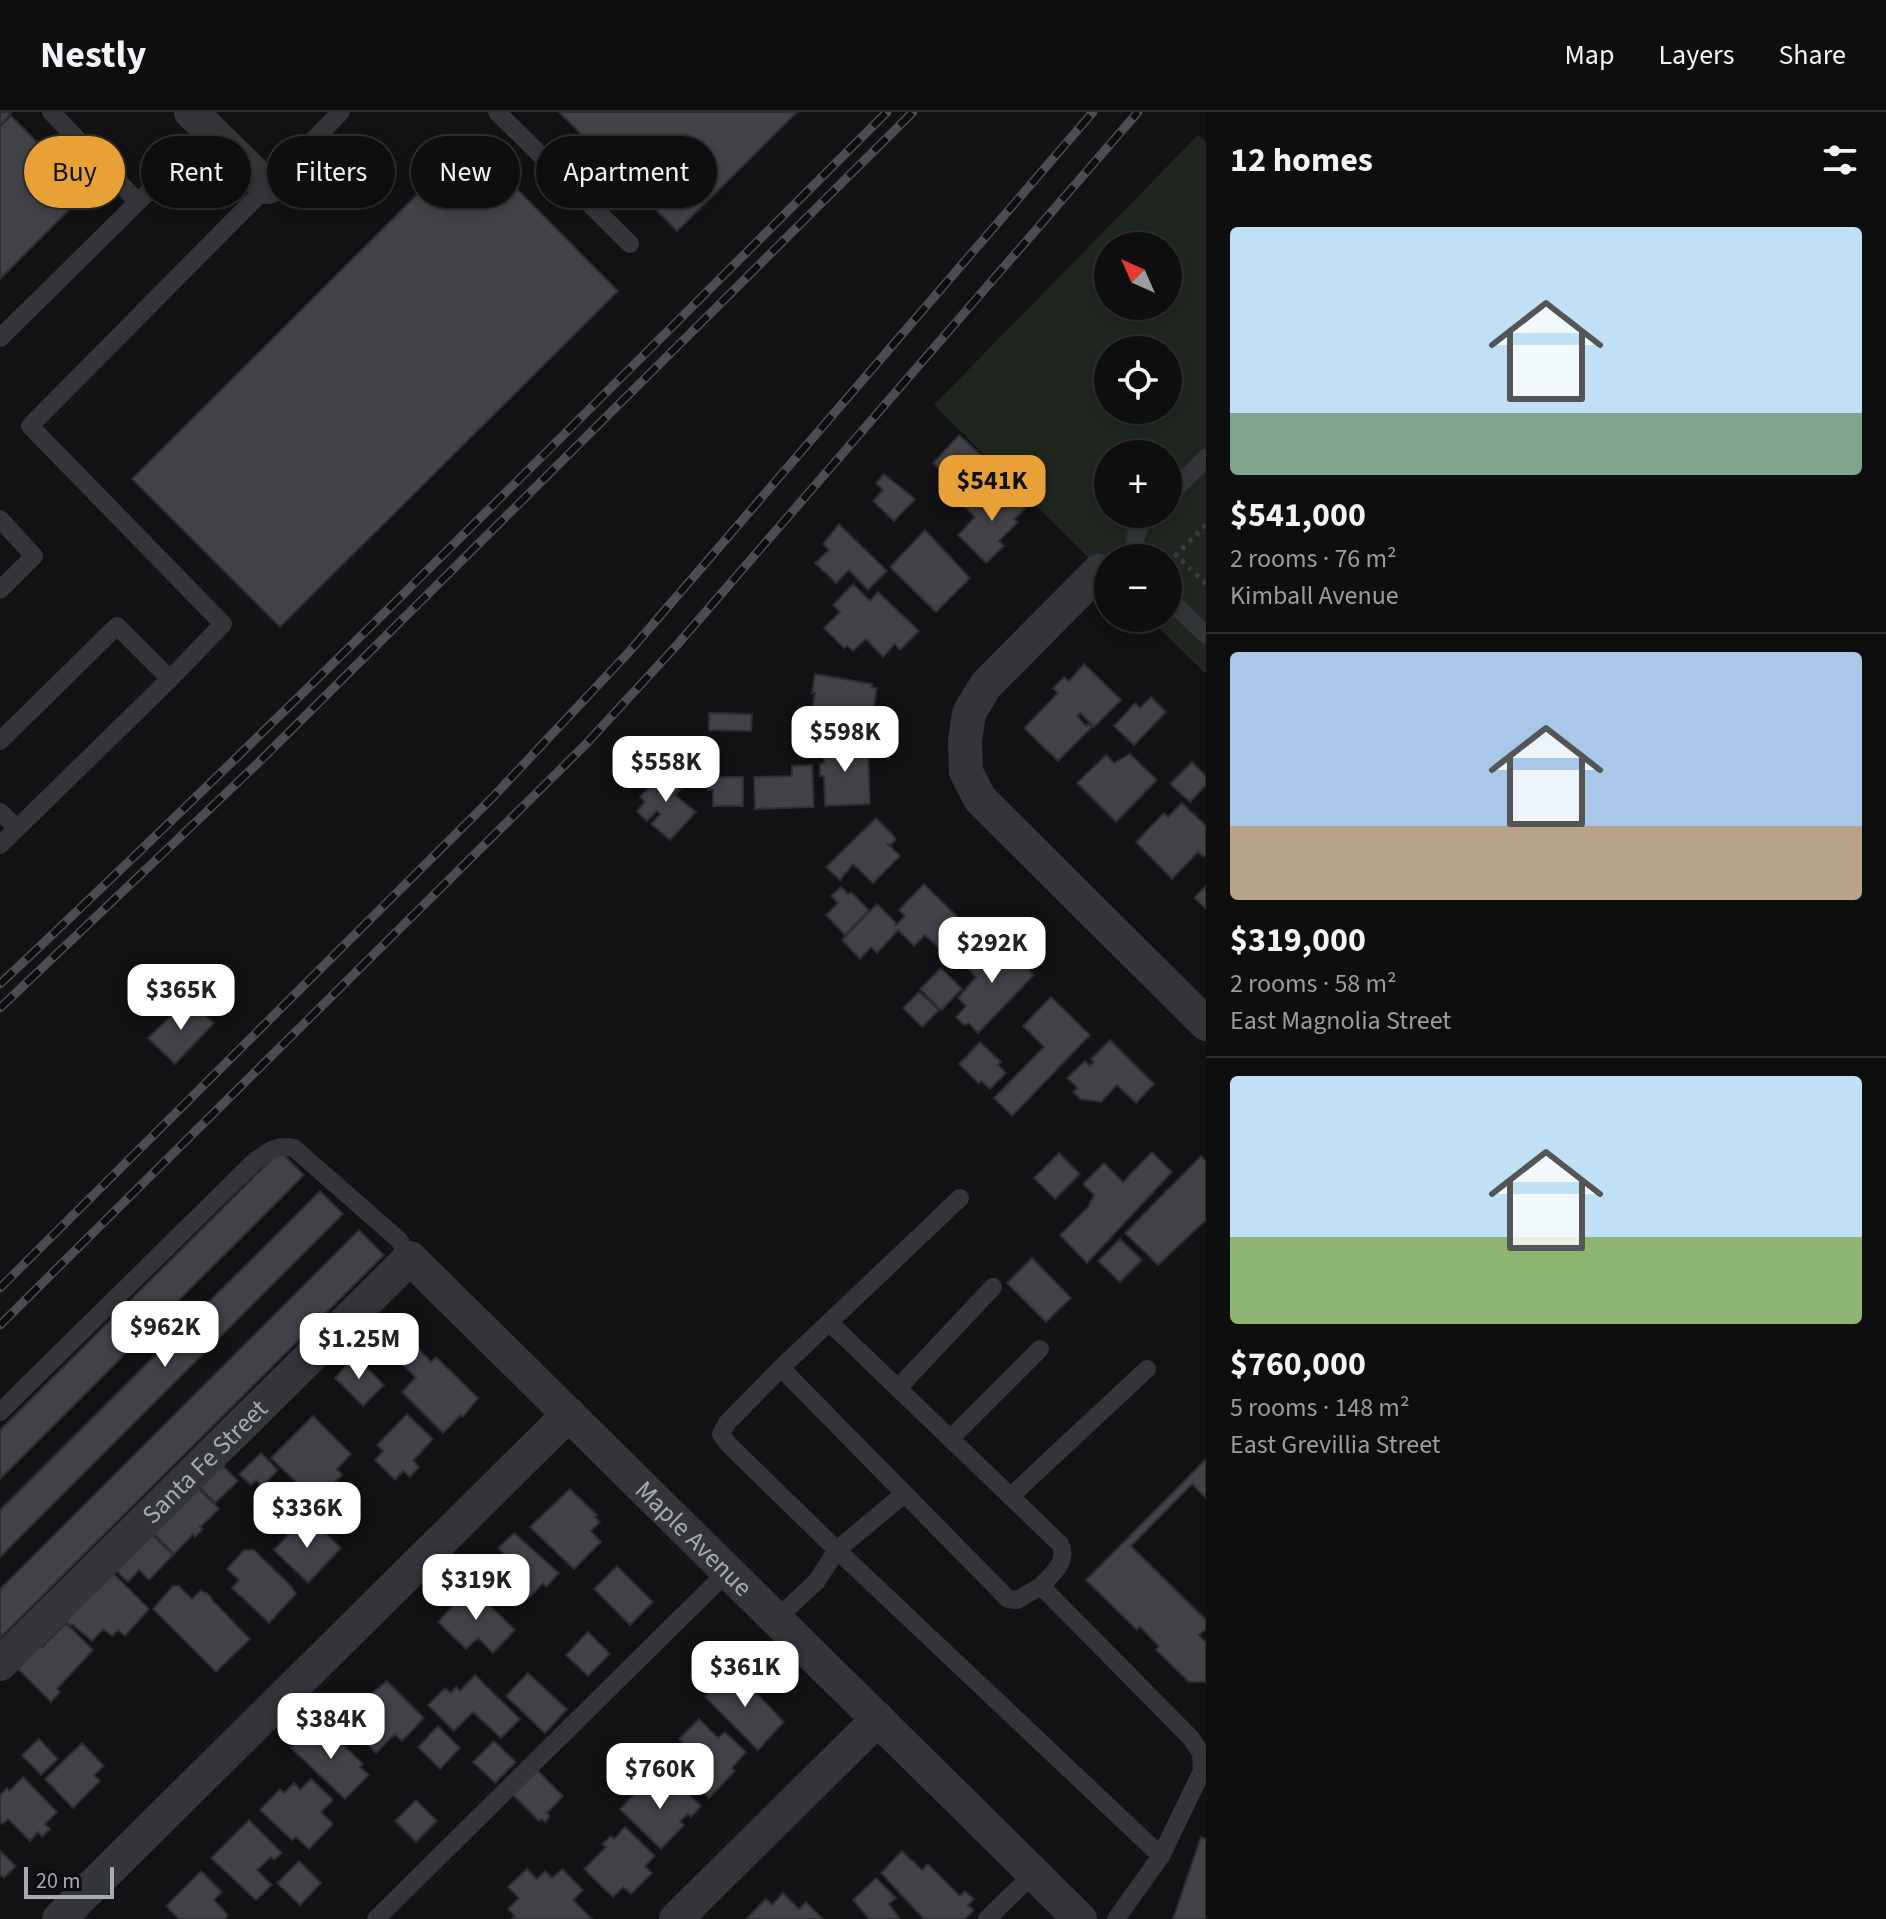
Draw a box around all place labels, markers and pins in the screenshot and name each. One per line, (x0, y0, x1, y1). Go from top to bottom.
pin: $541K (936, 455, 1048, 523)
pin: $598K (789, 706, 901, 774)
pin: $558K (610, 736, 722, 804)
pin: $292K (936, 917, 1048, 985)
pin: $365K (125, 964, 237, 1032)
pin: $962K (109, 1301, 221, 1369)
pin: $1.25M (294, 1313, 424, 1381)
pin: $336K (251, 1482, 363, 1550)
pin: $319K (420, 1554, 532, 1622)
pin: $361K (689, 1641, 801, 1709)
pin: $384K (275, 1693, 387, 1761)
pin: $760K (604, 1743, 716, 1811)

